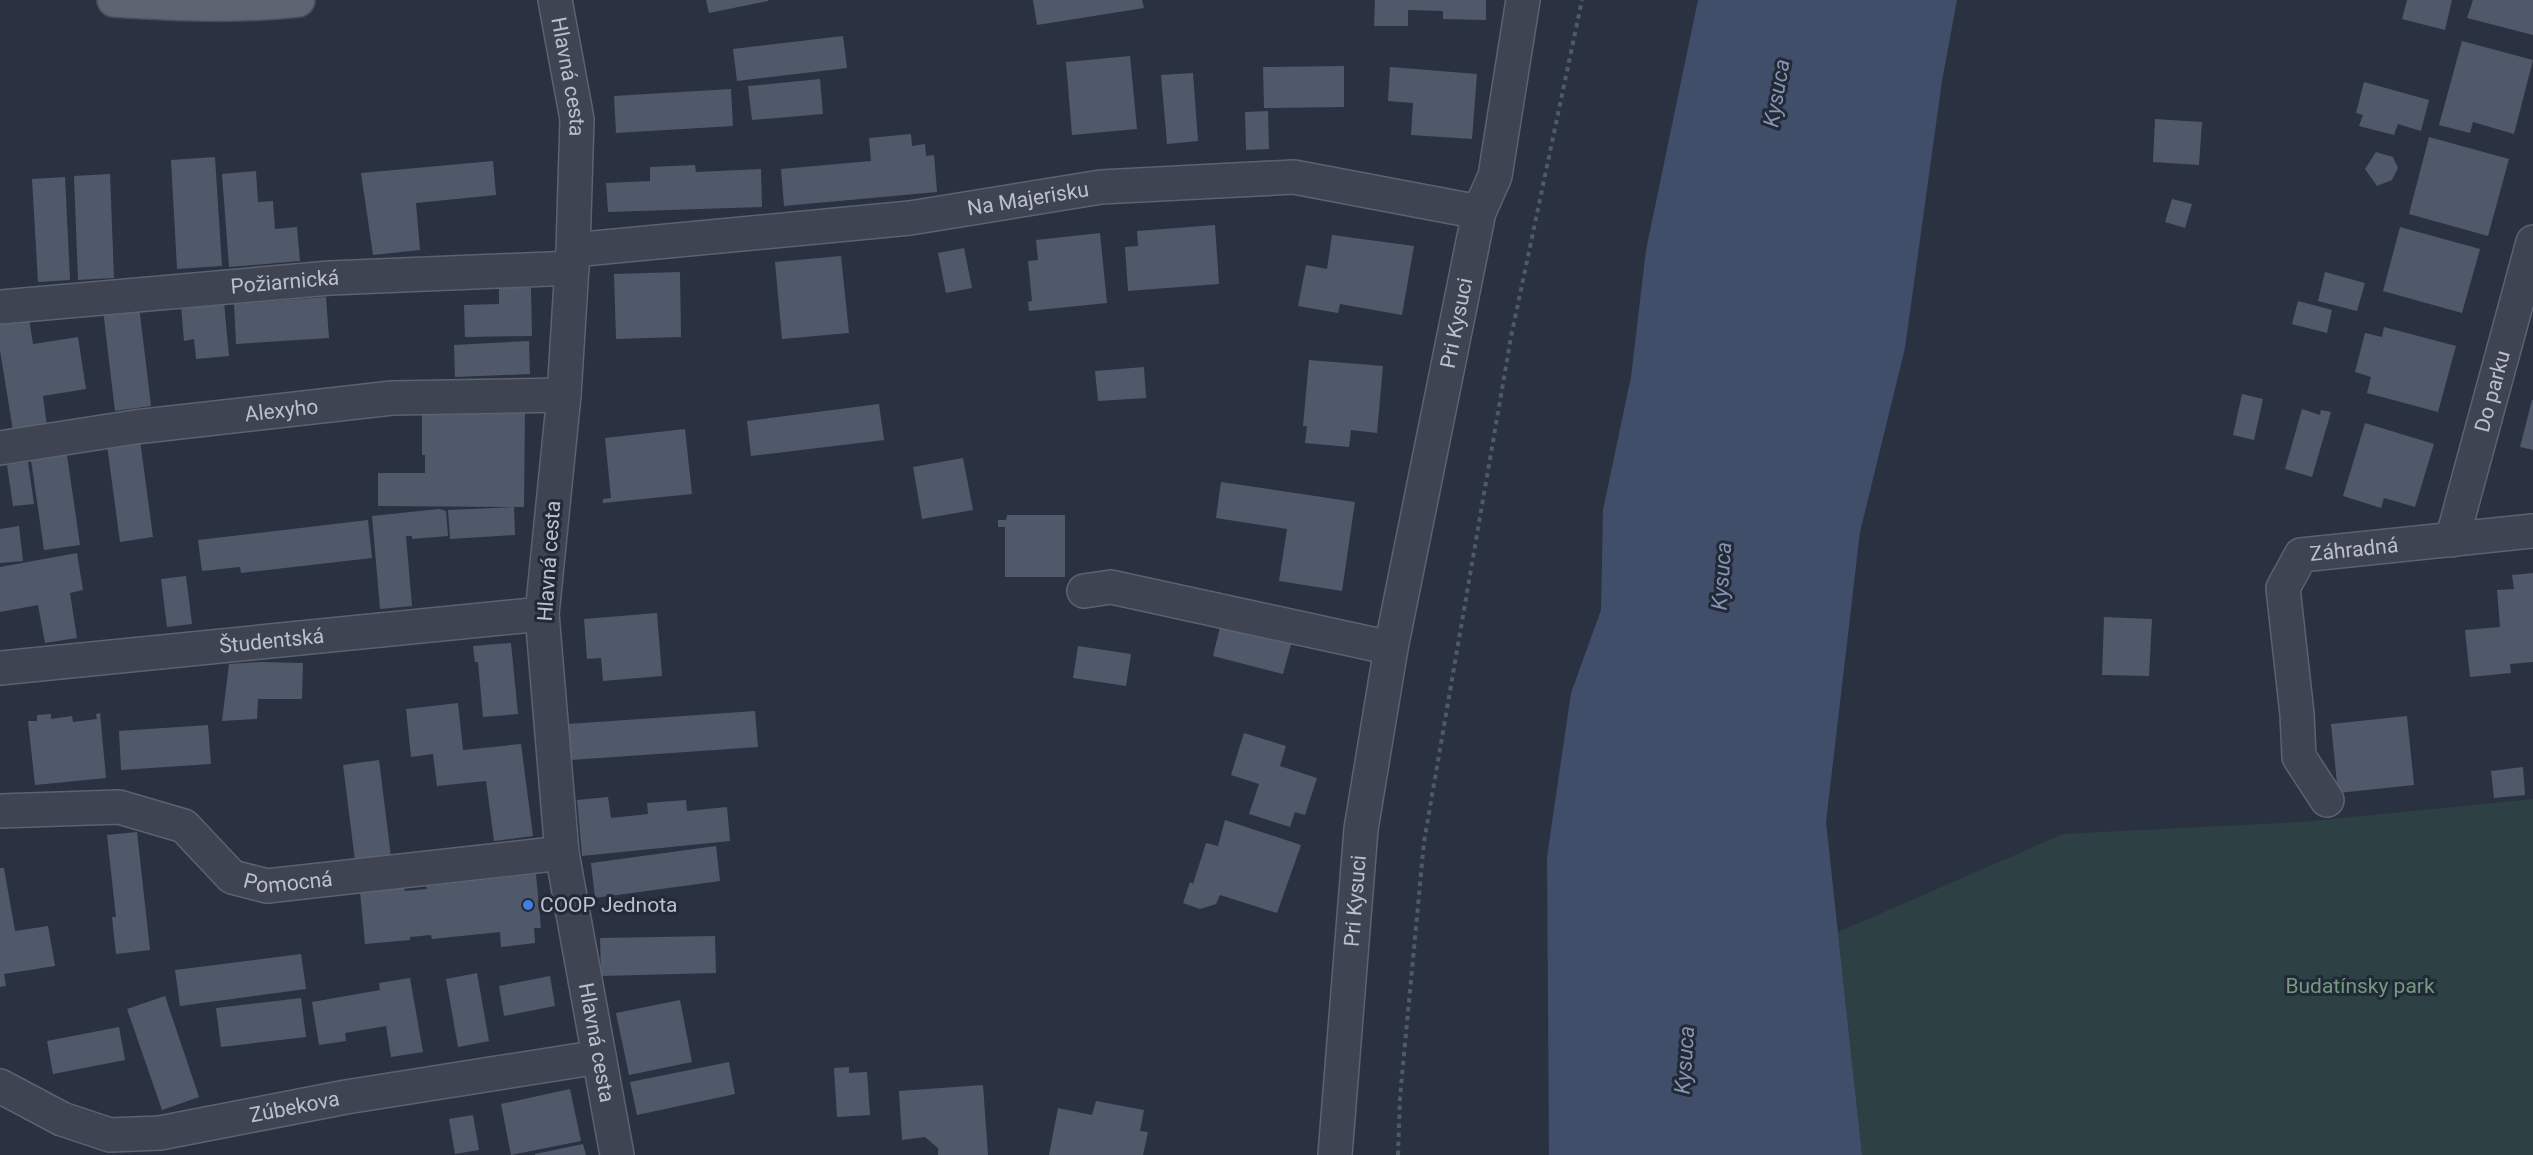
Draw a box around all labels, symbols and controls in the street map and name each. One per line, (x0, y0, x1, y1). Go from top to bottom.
street label: Hlavná cesta (546, 15, 589, 137)
water label: Kysuca (1758, 57, 1795, 129)
street label: Na Majerisku (965, 177, 1091, 221)
street label: Požiarnická (230, 266, 340, 299)
street label: Pri Kysuci (1436, 276, 1477, 370)
street label: Do parku (2470, 348, 2515, 435)
street label: Alexyho (243, 394, 320, 427)
street label: Hlavná cesta (533, 500, 565, 622)
street label: Záhradná (2309, 533, 2399, 566)
water label: Kysuca (1707, 541, 1736, 611)
street label: Študentská (218, 624, 325, 658)
street label: Pri Kysuci (1340, 854, 1371, 948)
street label: Pomocná (241, 867, 334, 898)
place label: COOP Jednota (540, 893, 677, 917)
marker: COOP Jednota (521, 898, 535, 912)
park label: Budatínsky park (2285, 974, 2435, 998)
street label: Hlavná cesta (574, 981, 619, 1104)
water label: Kysuca (1670, 1025, 1699, 1095)
street label: Zúbekova (248, 1087, 342, 1127)

